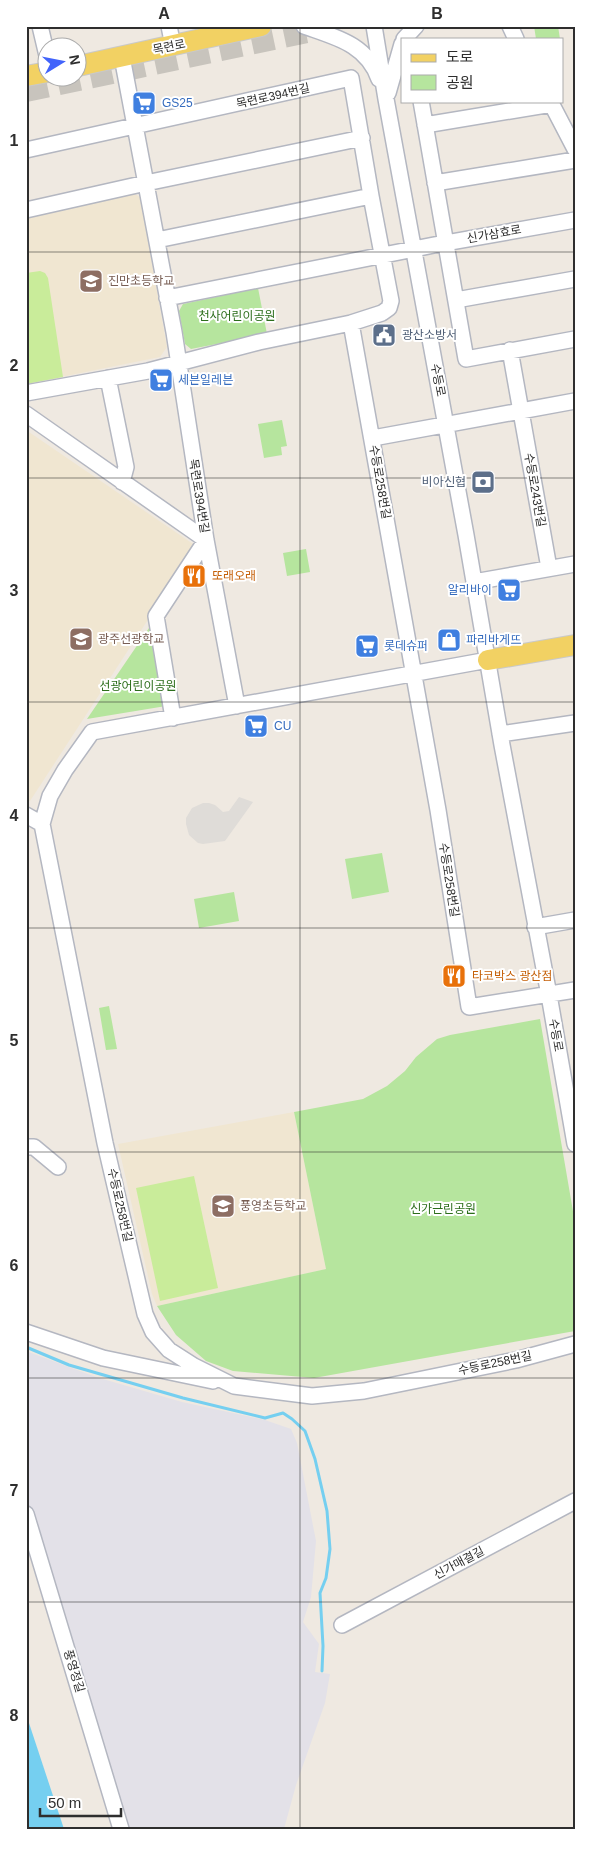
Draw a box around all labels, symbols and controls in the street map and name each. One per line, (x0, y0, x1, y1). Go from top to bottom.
text: A (158, 5, 170, 22)
text: B (431, 5, 443, 22)
street label: 목련로 (151, 37, 187, 57)
north arrow (38, 38, 88, 88)
legend (401, 38, 564, 102)
text: 도로 (446, 48, 474, 65)
text: N (66, 53, 84, 66)
text: 공원 (446, 74, 474, 91)
street label: 목련로394번길 (235, 81, 311, 111)
supermarket icon: GS25 (131, 90, 157, 116)
place label: GS25 (162, 96, 193, 110)
text: 1 (10, 132, 19, 149)
street label: 신가삼효로 (466, 222, 522, 246)
school or university icon: 진만초등학교 (78, 268, 104, 294)
place label: 진만초등학교 (108, 274, 174, 288)
park label: 천사어린이공원 (198, 309, 276, 323)
public building icon: 광산소방서 (371, 322, 397, 348)
place label: 광산소방서 (402, 328, 457, 342)
text: 2 (10, 357, 19, 374)
street label: 수등로 (428, 362, 448, 398)
supermarket icon: 세븐일레븐 (148, 367, 174, 393)
place label: 세븐일레븐 (178, 373, 233, 387)
street label: 수등로258번길 (367, 444, 393, 520)
street label: 수등로243번길 (522, 452, 548, 528)
street label: 목련로394번길 (186, 458, 212, 534)
bank icon: 비아신협 (470, 469, 496, 495)
place label: 비아신협 (422, 475, 466, 489)
restaurant icon: 또래오래 (181, 563, 207, 589)
place label: 또래오래 (212, 569, 256, 583)
supermarket icon: 알리바이 (496, 577, 522, 603)
text: 3 (10, 582, 19, 599)
place label: 알리바이 (448, 583, 492, 597)
school or university icon: 광주선광학교 (68, 626, 94, 652)
shop icon: 파리바게뜨 (436, 627, 462, 653)
place label: 광주선광학교 (98, 632, 164, 646)
supermarket icon: 롯데슈퍼 (354, 633, 380, 659)
place label: 파리바게뜨 (466, 633, 521, 647)
place label: 롯데슈퍼 (384, 639, 428, 653)
park label: 선광어린이공원 (99, 679, 177, 693)
supermarket icon: CU (243, 713, 269, 739)
place label: CU (274, 719, 291, 733)
text: 4 (10, 807, 19, 824)
street label: 수등로258번길 (436, 842, 462, 918)
restaurant icon: 타코박스 광산점 (441, 963, 467, 989)
place label: 타코박스 광산점 (472, 969, 553, 983)
street label: 수등로 (546, 1017, 566, 1053)
text: 5 (10, 1032, 19, 1049)
street label: 수등로258번길 (105, 1167, 135, 1243)
school or university icon: 풍영초등학교 (210, 1193, 236, 1219)
place label: 풍영초등학교 (240, 1199, 306, 1213)
park label: 신가근린공원 (410, 1202, 476, 1216)
text: 6 (10, 1257, 19, 1274)
street label: 수등로258번길 (457, 1348, 533, 1378)
text: 7 (10, 1482, 19, 1499)
street label: 신가매결길 (431, 1544, 487, 1582)
street label: 풍영정길 (61, 1648, 87, 1694)
text: 8 (10, 1707, 19, 1724)
scale bar (40, 1785, 121, 1817)
text: 50 m (48, 1794, 81, 1811)

